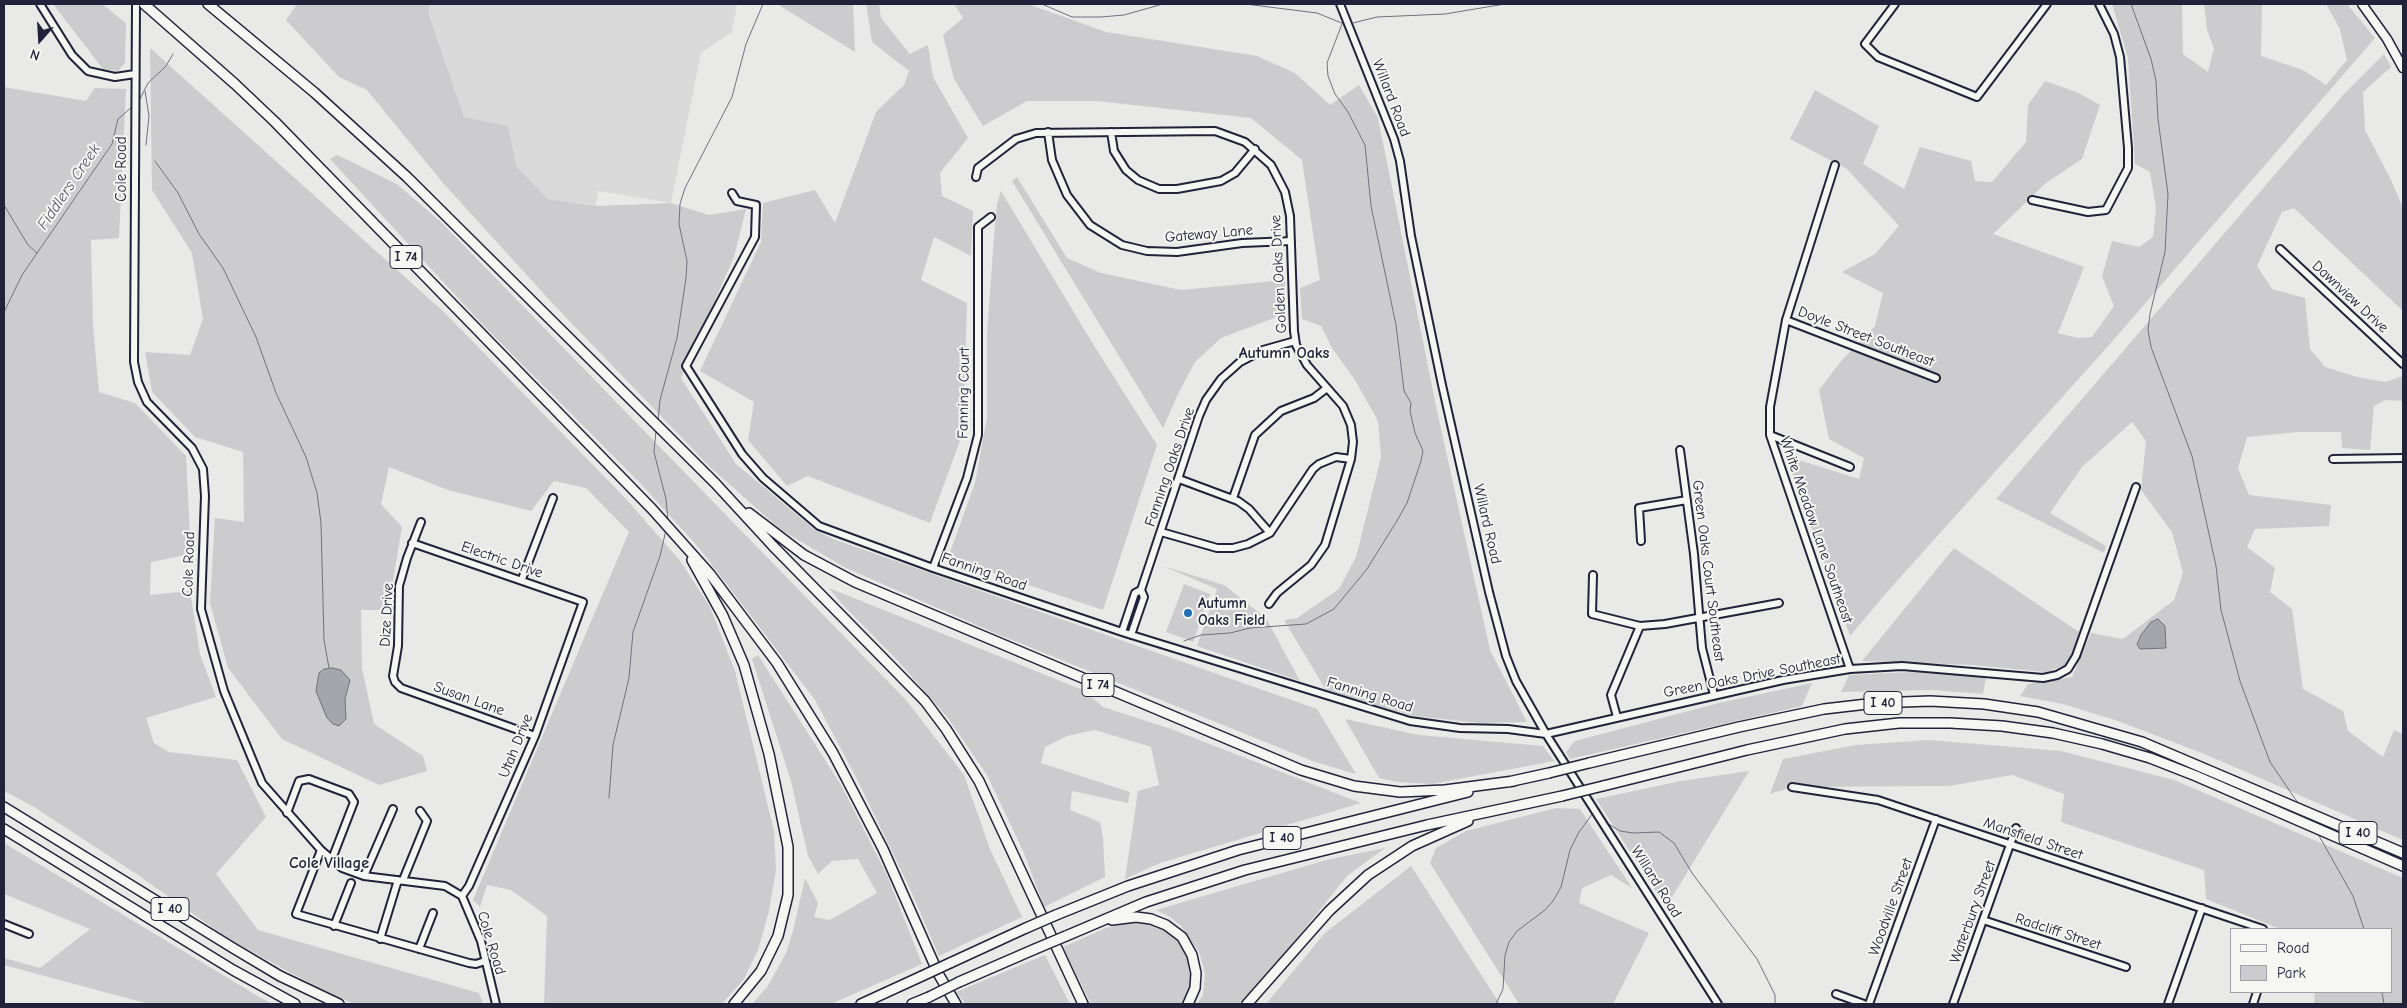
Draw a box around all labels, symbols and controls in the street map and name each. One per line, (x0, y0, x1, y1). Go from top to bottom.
north arrow (15, 15, 65, 65)
text: N (28, 45, 42, 64)
street label: Willard Road (1368, 57, 1414, 139)
street label: Cole Road (113, 136, 131, 202)
water label: Fiddlers Creek (33, 140, 105, 234)
street label: Golden Oaks Drive (1267, 214, 1291, 334)
street label: Gateway Lane (1164, 221, 1254, 247)
road number: I 74 (390, 246, 422, 268)
street label: Dawnview Drive (2308, 257, 2392, 337)
street label: Doyle Street Southeast (1795, 303, 1937, 371)
district label: Autumn Oaks (1239, 343, 1329, 363)
street label: Fanning Court (954, 347, 974, 439)
street label: Fanning Oaks Drive (1141, 405, 1199, 529)
street label: White Meadow Lane Southeast (1776, 434, 1856, 626)
street label: Green Oaks Court Southeast (1688, 479, 1728, 663)
street label: Willard Road (1469, 482, 1505, 566)
street label: Cole Road (179, 531, 199, 597)
street label: Electric Drive (459, 538, 545, 582)
street label: Fanning Road (939, 549, 1029, 595)
street label: Dize Drive (376, 583, 398, 647)
place label: Autumn Oaks Field (1198, 595, 1265, 630)
marker: Autumn Oaks Field (1182, 607, 1194, 619)
street label: Green Oaks Drive Southeast (1662, 650, 1842, 702)
street label: Fanning Road (1325, 673, 1415, 717)
road number: I 74 (1082, 674, 1114, 696)
street label: Susan Lane (431, 678, 507, 720)
road number: I 40 (1864, 691, 1902, 714)
street label: Utah Drive (495, 711, 537, 781)
street label: Mansfield Street (1981, 814, 2085, 864)
road number: I 40 (2339, 821, 2377, 844)
road number: I 40 (1263, 826, 1301, 850)
street label: Willard Road (1627, 843, 1685, 921)
district label: Cole Village (289, 853, 369, 873)
street label: Woodville Street (1865, 856, 1917, 958)
street label: Waterbury Street (1946, 858, 2000, 966)
road number: I 40 (151, 898, 189, 921)
street label: Cole Road (473, 909, 509, 977)
street label: Radcliff Street (2013, 910, 2103, 954)
legend (2230, 928, 2392, 993)
text: Road (2277, 939, 2309, 957)
text: Park (2277, 964, 2306, 982)

